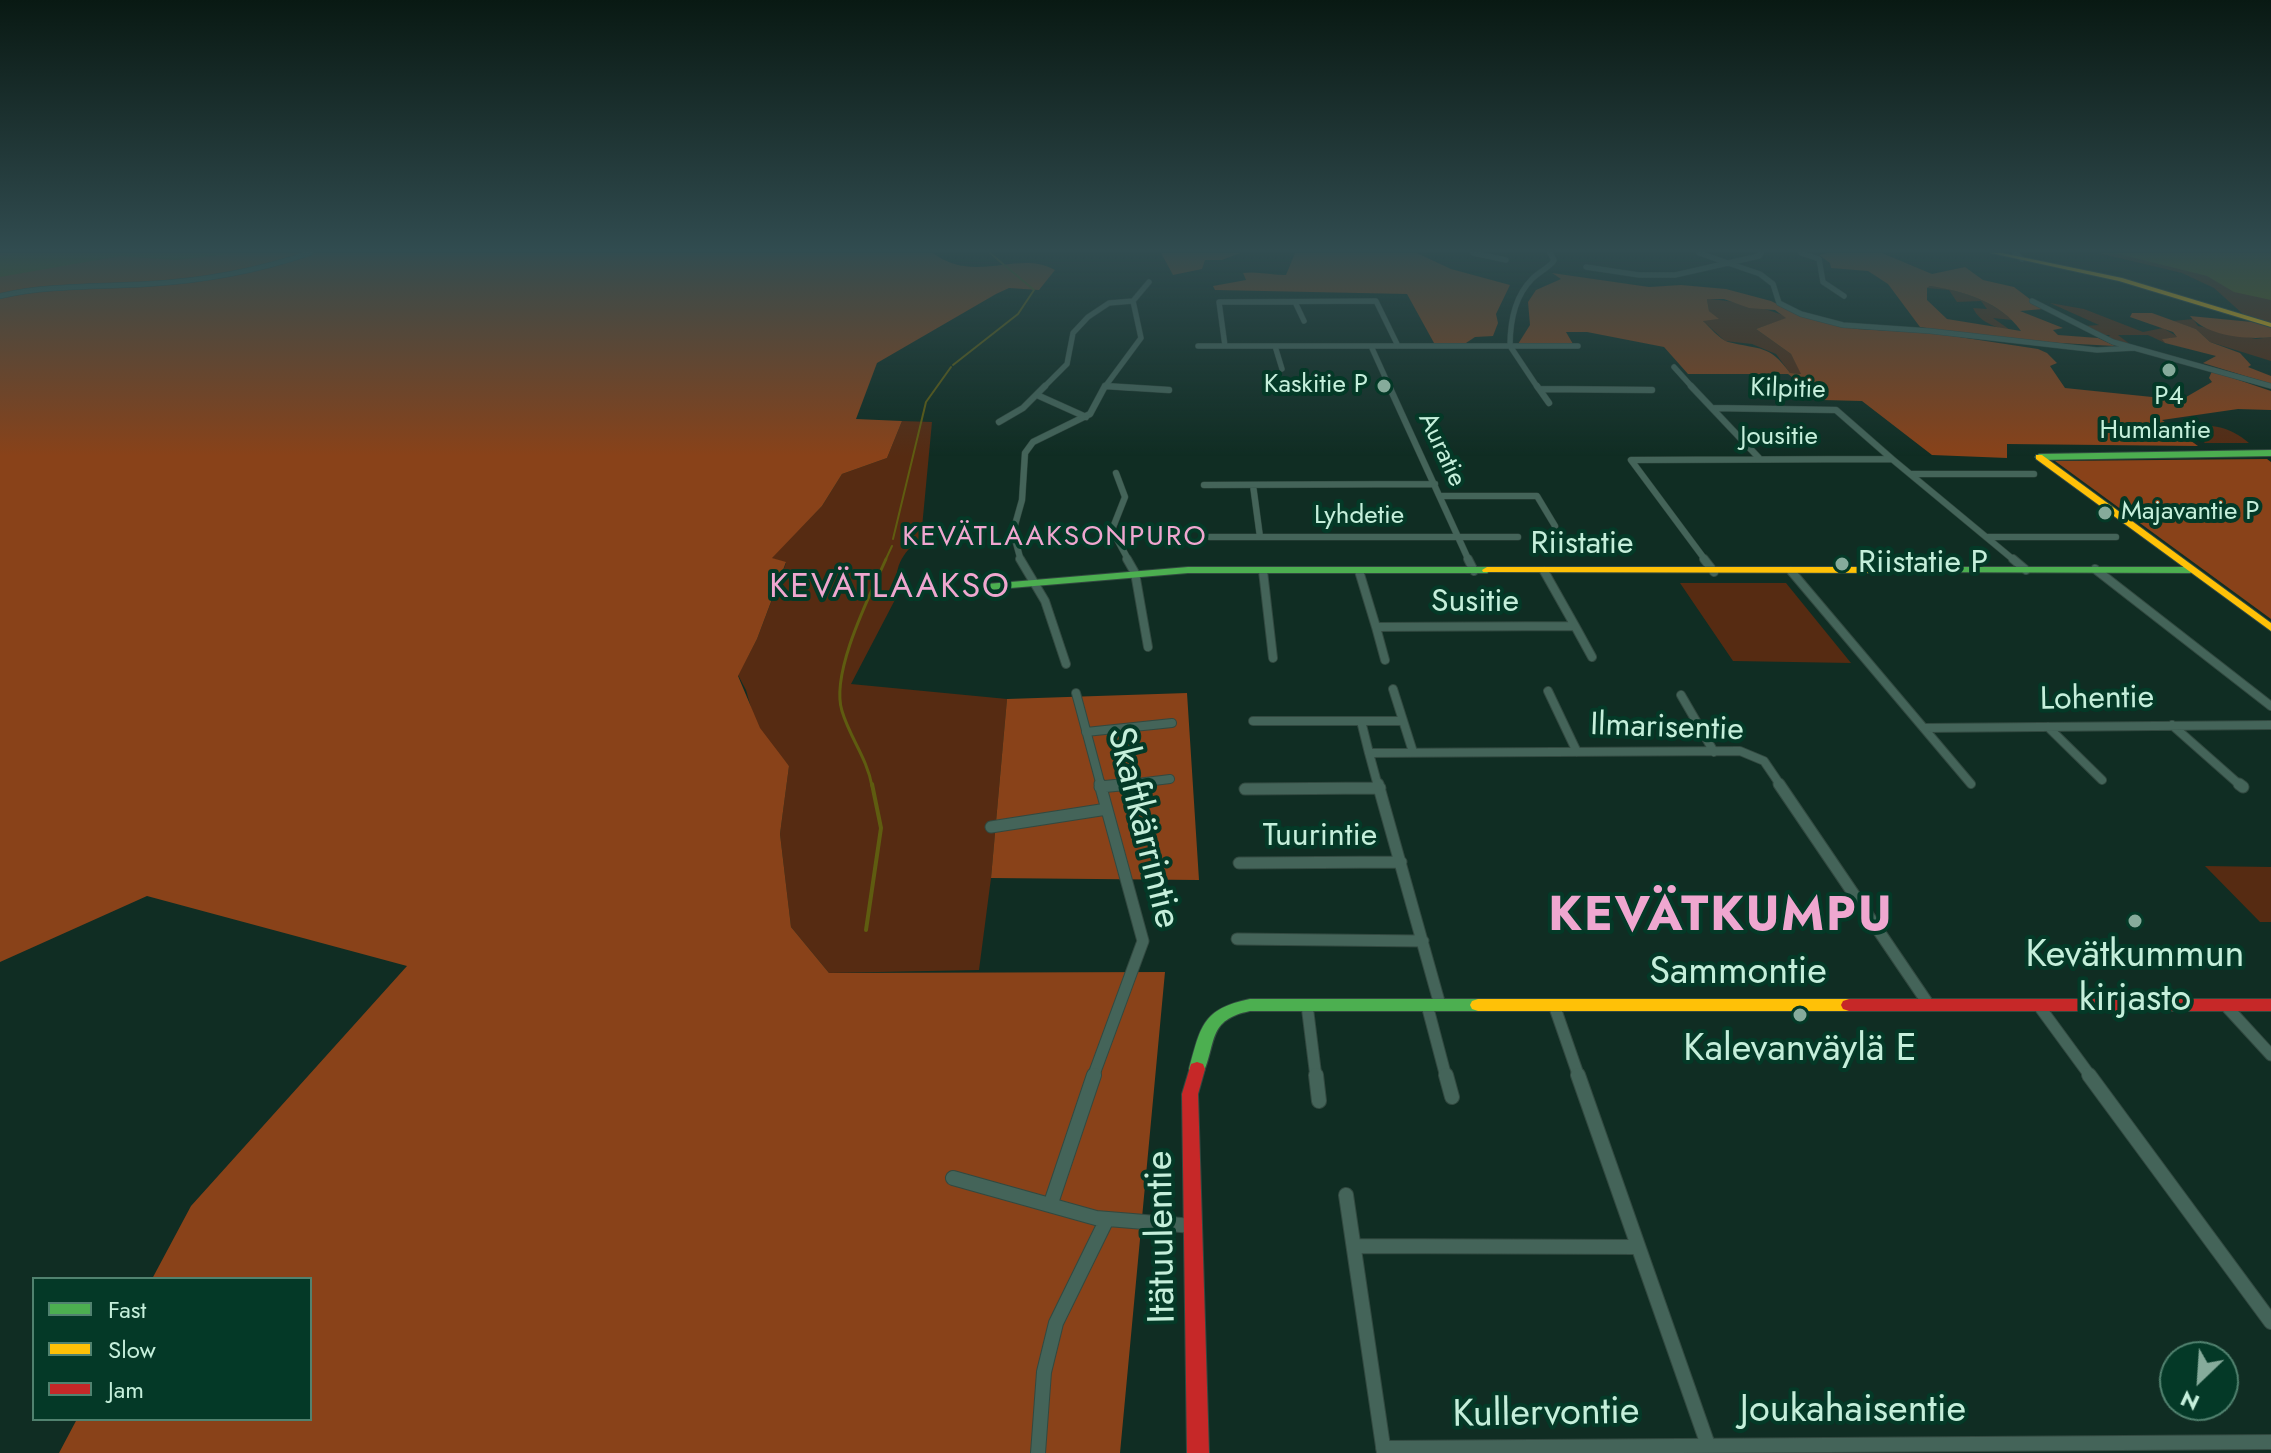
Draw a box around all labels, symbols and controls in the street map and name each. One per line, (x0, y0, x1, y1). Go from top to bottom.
marker: P4 (2160, 361, 2178, 379)
place label: Kaskitie P (1264, 370, 1368, 402)
street label: Kilpitie (1750, 373, 1826, 407)
marker: Kaskitie P (1375, 377, 1393, 395)
place label: P4 (2154, 382, 2184, 414)
street label: Auratie (1410, 408, 1472, 492)
street label: Humlantie (2099, 416, 2211, 448)
street label: Jousitie (1740, 422, 1818, 454)
place label: Majavantie P (2121, 497, 2259, 529)
street label: Lyhdetie (1314, 501, 1404, 533)
marker: Majavantie P (2096, 504, 2114, 522)
district label: KEVÄTLAAKSONPURO (902, 521, 1208, 555)
street label: Riistatie (1530, 526, 1634, 564)
place label: Riistatie P (1858, 545, 1988, 583)
marker: Riistatie P (1833, 555, 1851, 573)
district label: KEVÄTLAAKSO (769, 569, 1011, 609)
street label: Susitie (1431, 584, 1519, 622)
street label: Lohentie (2039, 680, 2155, 720)
street label: Ilmarisentie (1590, 707, 1744, 751)
street label: Skaftkärrintie (1095, 723, 1189, 933)
street label: Tuurintie (1263, 818, 1377, 856)
district label: KEVÄTKUMPU (1548, 889, 1894, 947)
marker: Kevätkummun kirjasto (2126, 912, 2144, 930)
place label: Kevätkummun kirjasto (2025, 934, 2245, 1024)
street label: Sammontie (1649, 951, 1827, 997)
marker: Kalevanväylä E (1791, 1006, 1809, 1024)
place label: Kalevanväylä E (1683, 1028, 1917, 1074)
street label: Itätuulentie (1139, 1150, 1187, 1324)
legend (32, 1277, 312, 1421)
text: Fast (108, 1292, 146, 1327)
text: Slow (108, 1332, 156, 1367)
north arrow (2159, 1341, 2239, 1421)
text: Jam (108, 1372, 144, 1407)
text: N (2175, 1383, 2204, 1419)
street label: Joukahaisentie (1740, 1389, 1966, 1435)
street label: Kullervontie (1452, 1391, 1640, 1439)

